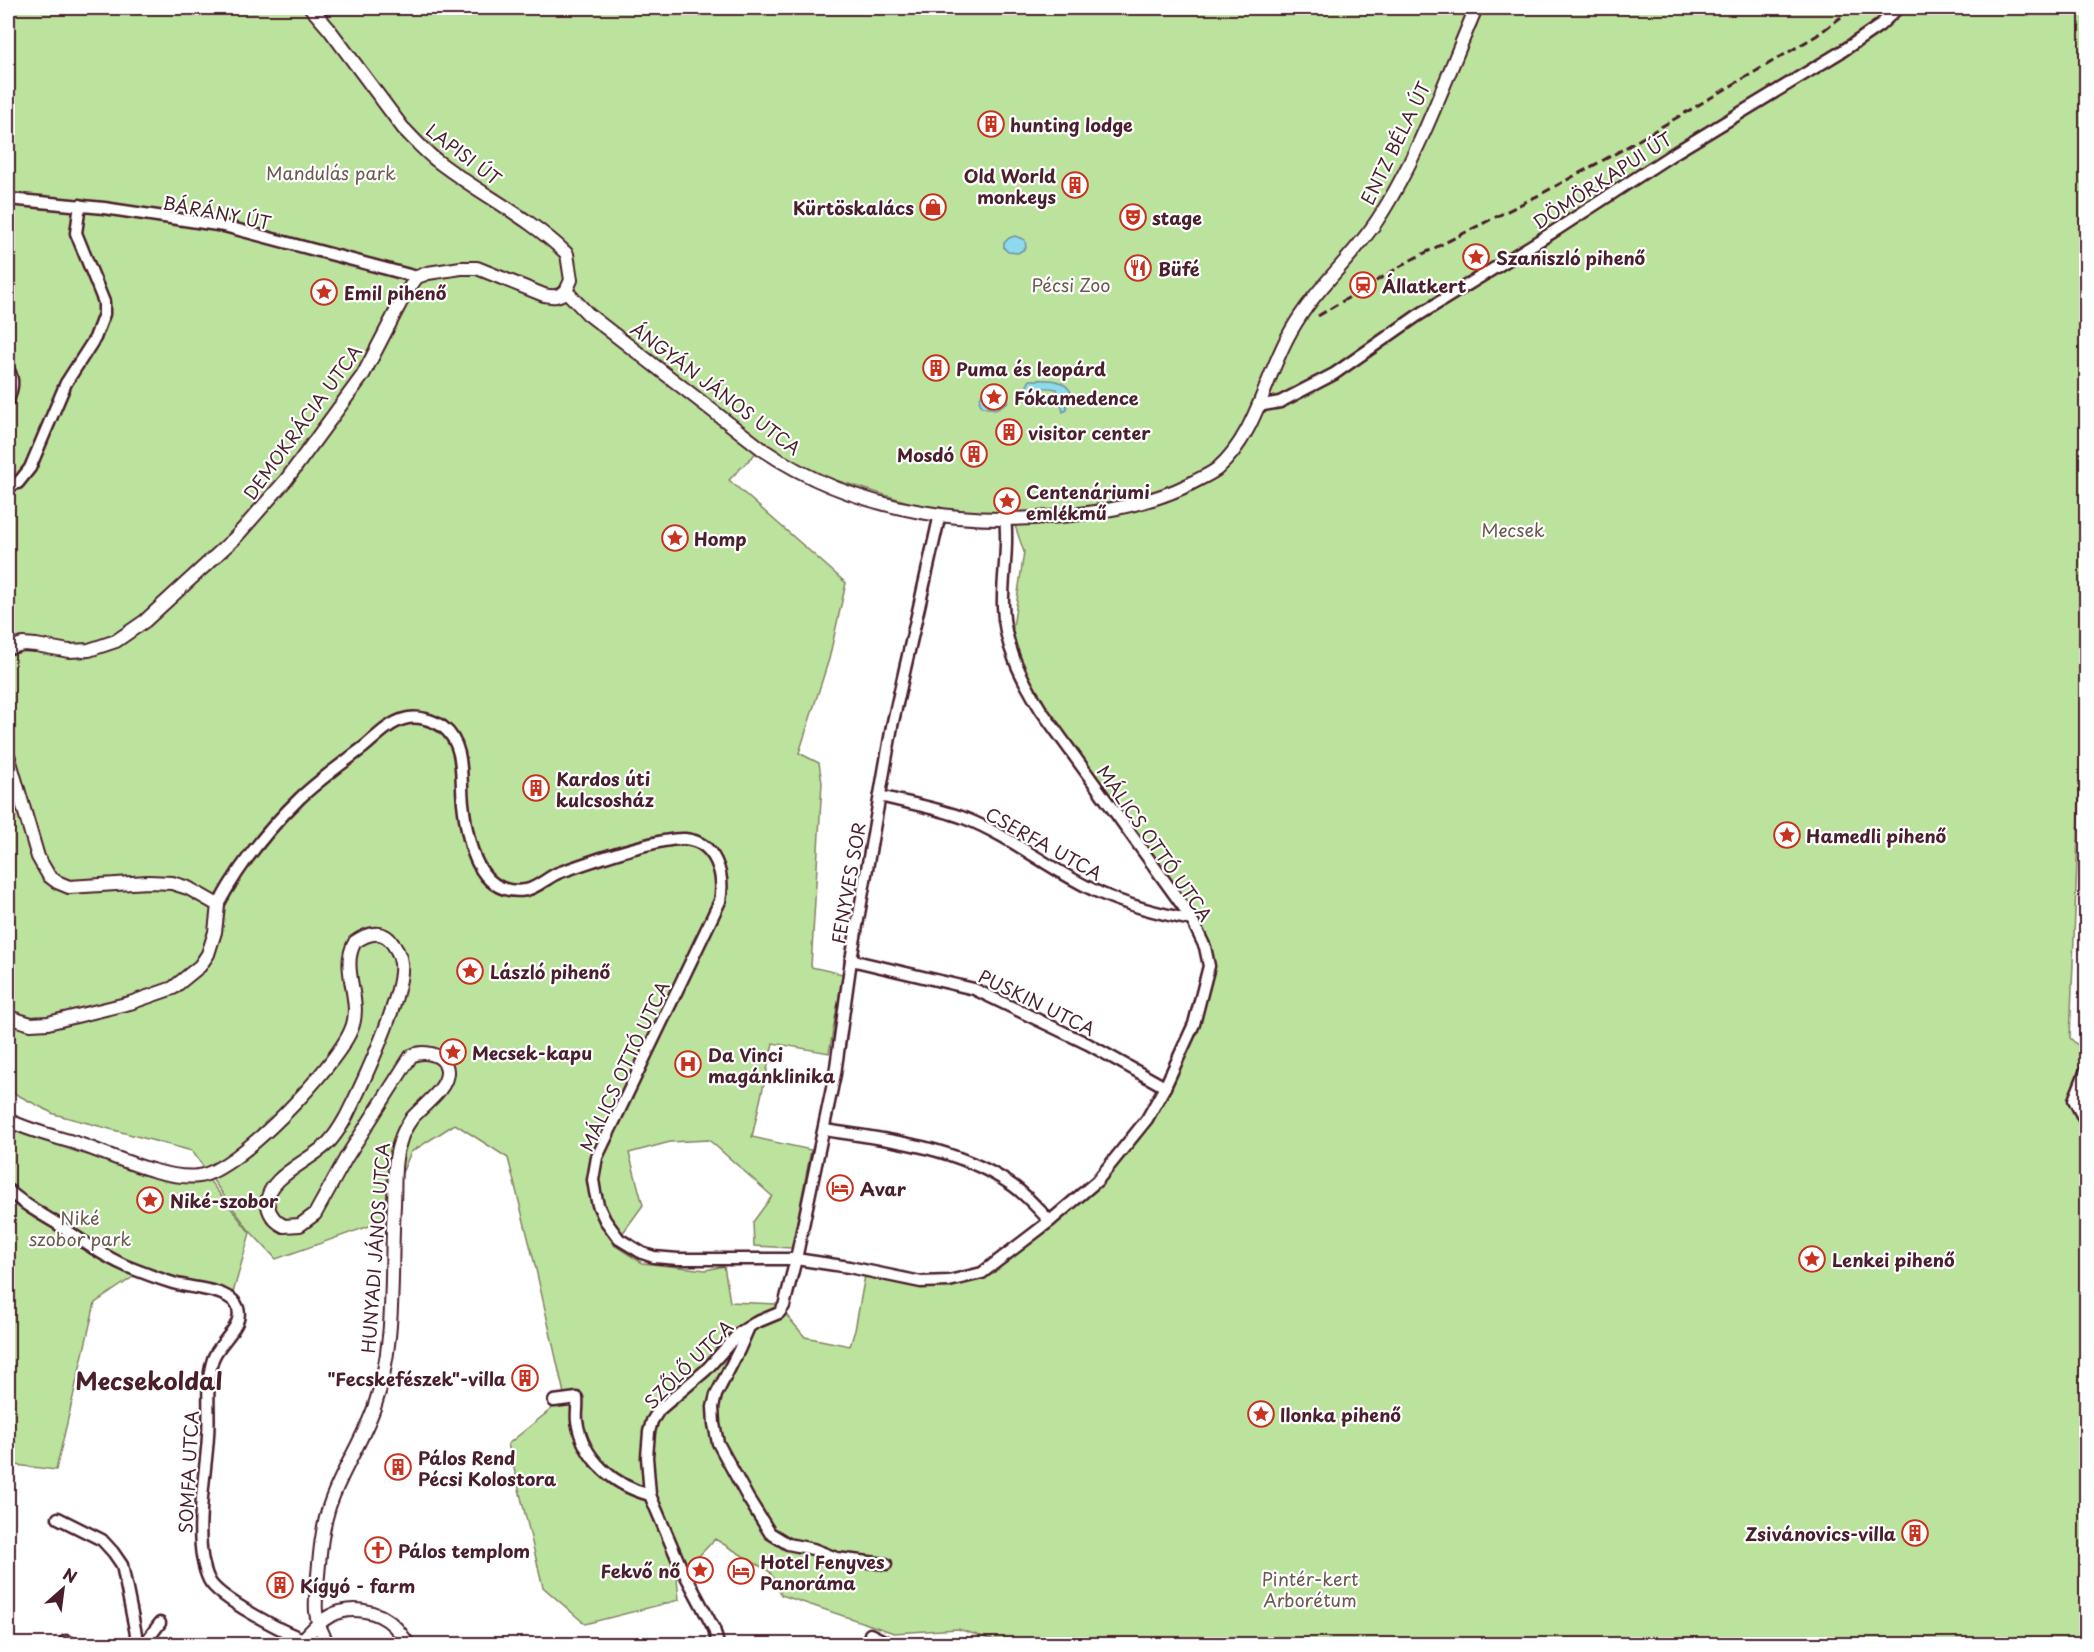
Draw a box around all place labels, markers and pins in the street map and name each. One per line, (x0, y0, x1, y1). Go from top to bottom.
building icon: hunting lodge (976, 109, 1006, 139)
place label: hunting lodge (1010, 111, 1133, 138)
place label: Old World monkeys (964, 162, 1056, 210)
building icon: Old World monkeys (1060, 170, 1090, 200)
shop icon: Kürtöskalács (918, 192, 948, 222)
place label: Kürtöskalács (793, 194, 914, 221)
theatre icon: stage (1118, 202, 1148, 232)
place label: stage (1152, 204, 1202, 231)
place icon: Szaniszló pihenő (1461, 242, 1491, 272)
place label: Szaniszló pihenő (1496, 244, 1646, 271)
restaurant icon: Büfé (1123, 253, 1153, 283)
place label: Büfé (1158, 255, 1200, 282)
station icon: Állatkert (1348, 270, 1378, 300)
place label: Állatkert (1381, 272, 1467, 299)
place icon: Emil pihenő (309, 277, 339, 307)
place label: Emil pihenő (344, 279, 447, 306)
building icon: Puma és leopárd (921, 353, 951, 383)
place label: Puma és leopárd (956, 355, 1106, 382)
place icon: Fókamedence (979, 382, 1009, 412)
place label: Fókamedence (1014, 384, 1139, 411)
building icon: visitor center (994, 417, 1024, 447)
place label: visitor center (1028, 419, 1151, 446)
building icon: Mosdó (959, 439, 989, 469)
place label: Mosdó (897, 441, 954, 468)
place label: Centenáriumi emlékmű (1026, 478, 1150, 526)
place icon: Centenáriumi emlékmű (992, 486, 1022, 516)
place icon: Homp (660, 523, 690, 553)
place label: Homp (694, 525, 747, 552)
place label: Kardos úti kulcsosház (556, 765, 654, 813)
building icon: Kardos úti kulcsosház (521, 773, 551, 803)
place icon: Hamedli pihenő (1772, 820, 1802, 850)
place label: Hamedli pihenő (1806, 822, 1947, 849)
place icon: László pihenő (455, 956, 485, 986)
place label: László pihenő (490, 958, 610, 985)
place icon: Mecsek-kapu (438, 1037, 468, 1067)
place label: Mecsek-kapu (472, 1039, 592, 1066)
place label: Da Vinci magánklinika (708, 1041, 836, 1089)
hospital icon: Da Vinci magánklinika (673, 1049, 703, 1079)
hotel icon: Avar (825, 1173, 855, 1203)
place label: Avar (860, 1175, 907, 1202)
place icon: Niké-szobor (135, 1185, 165, 1215)
place label: Niké-szobor (170, 1187, 279, 1214)
place icon: Lenkei pihenő (1797, 1244, 1827, 1274)
place label: Lenkei pihenő (1832, 1246, 1955, 1273)
building icon: "Fecskefészek"-villa (510, 1363, 540, 1393)
place label: "Fecskefészek"-villa (327, 1365, 506, 1392)
place icon: Ilonka pihenő (1246, 1399, 1276, 1429)
place label: Ilonka pihenő (1280, 1401, 1401, 1428)
place label: Pálos Rend Pécsi Kolostora (418, 1444, 557, 1492)
building icon: Pálos Rend Pécsi Kolostora (383, 1452, 413, 1482)
building icon: Zsivánovics-villa (1900, 1518, 1930, 1548)
place label: Zsivánovics-villa (1745, 1520, 1896, 1547)
church icon: Pálos templom (363, 1535, 393, 1565)
place label: Pálos templom (398, 1537, 530, 1564)
place label: Hotel Fenyves Panoráma (760, 1548, 885, 1596)
place icon: Fekvő nő (685, 1555, 715, 1585)
hotel icon: Hotel Fenyves Panoráma (726, 1556, 756, 1586)
place label: Fekvő nő (601, 1557, 680, 1584)
building icon: Kígyó - farm (265, 1570, 295, 1600)
place label: Kígyó - farm (300, 1572, 415, 1599)

